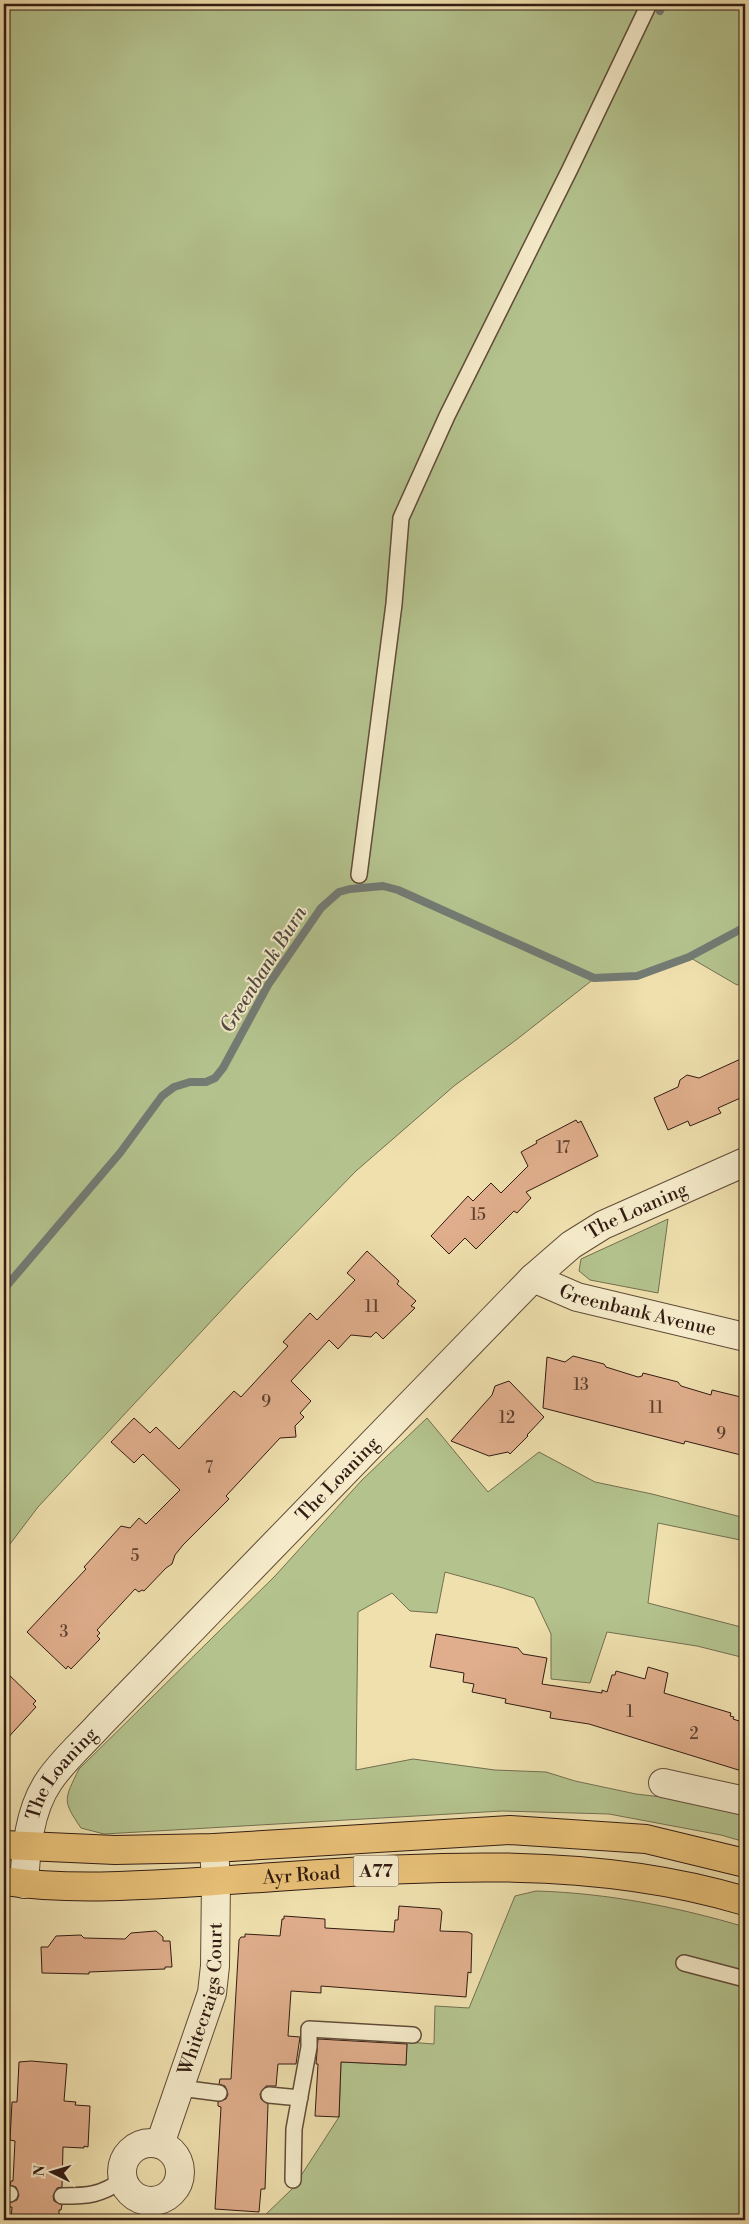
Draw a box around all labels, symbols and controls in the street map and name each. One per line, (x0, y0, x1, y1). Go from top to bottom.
water label: Greenbank Burn (215, 901, 313, 1038)
house number: 17 (556, 1138, 570, 1158)
street label: The Loaning (581, 1177, 691, 1245)
house number: 15 (470, 1205, 486, 1225)
street label: Greenbank Avenue (555, 1279, 718, 1342)
house number: 11 (365, 1297, 379, 1317)
house number: 13 (573, 1375, 589, 1395)
house number: 9 (261, 1392, 271, 1412)
house number: 11 (649, 1398, 663, 1418)
house number: 12 (499, 1408, 515, 1428)
house number: 9 (716, 1424, 726, 1444)
street label: The Loaning (291, 1431, 384, 1527)
house number: 7 (205, 1458, 213, 1478)
house number: 5 (131, 1546, 140, 1566)
house number: 3 (60, 1622, 69, 1642)
house number: 1 (627, 1702, 634, 1722)
street label: The Loaning (21, 1722, 103, 1823)
house number: 2 (689, 1724, 699, 1744)
road number: A77 (354, 1855, 398, 1886)
street label: Ayr Road (261, 1861, 341, 1890)
street label: Whitecraigs Court (172, 1922, 228, 2079)
north arrow (28, 2146, 78, 2196)
text: N (31, 2165, 49, 2177)

